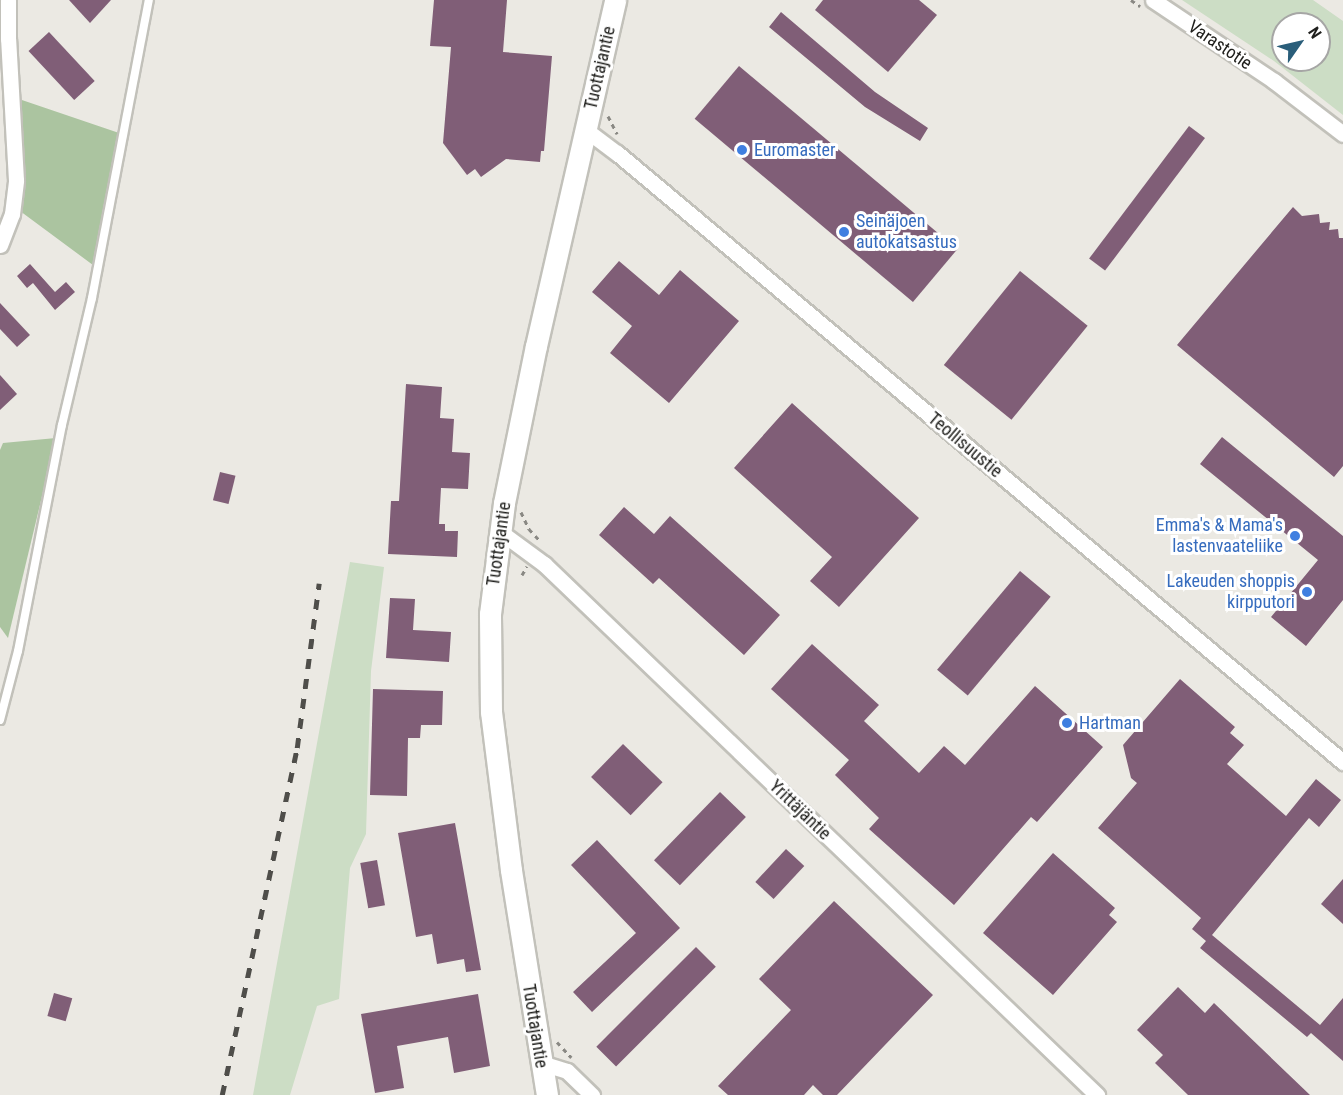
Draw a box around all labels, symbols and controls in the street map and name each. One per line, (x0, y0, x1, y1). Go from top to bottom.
north arrow (1271, 12, 1331, 72)
street label: Varastotie (1184, 16, 1256, 74)
text: N (1304, 23, 1325, 42)
street label: Tuottajantie (580, 24, 620, 112)
place label: Euromaster (754, 139, 835, 161)
marker: Euromaster (735, 143, 749, 157)
place label: Seinäjoen autokatsastus (856, 211, 957, 254)
marker: Seinäjoen autokatsastus (837, 225, 851, 239)
street label: Teollisuustie (924, 408, 1006, 482)
street label: Tuottajantie (482, 501, 516, 587)
place label: Emma's & Mama's lastenvaateliike (1156, 515, 1283, 558)
marker: Emma's & Mama's lastenvaateliike (1288, 529, 1302, 543)
place label: Lakeuden shoppis kirpputori (1166, 571, 1295, 614)
marker: Lakeuden shoppis kirpputori (1300, 585, 1314, 599)
place label: Hartman (1079, 712, 1141, 734)
marker: Hartman (1060, 716, 1074, 730)
street label: Yrittäjäntie (765, 775, 835, 845)
street label: Tuottajantie (518, 982, 552, 1070)

